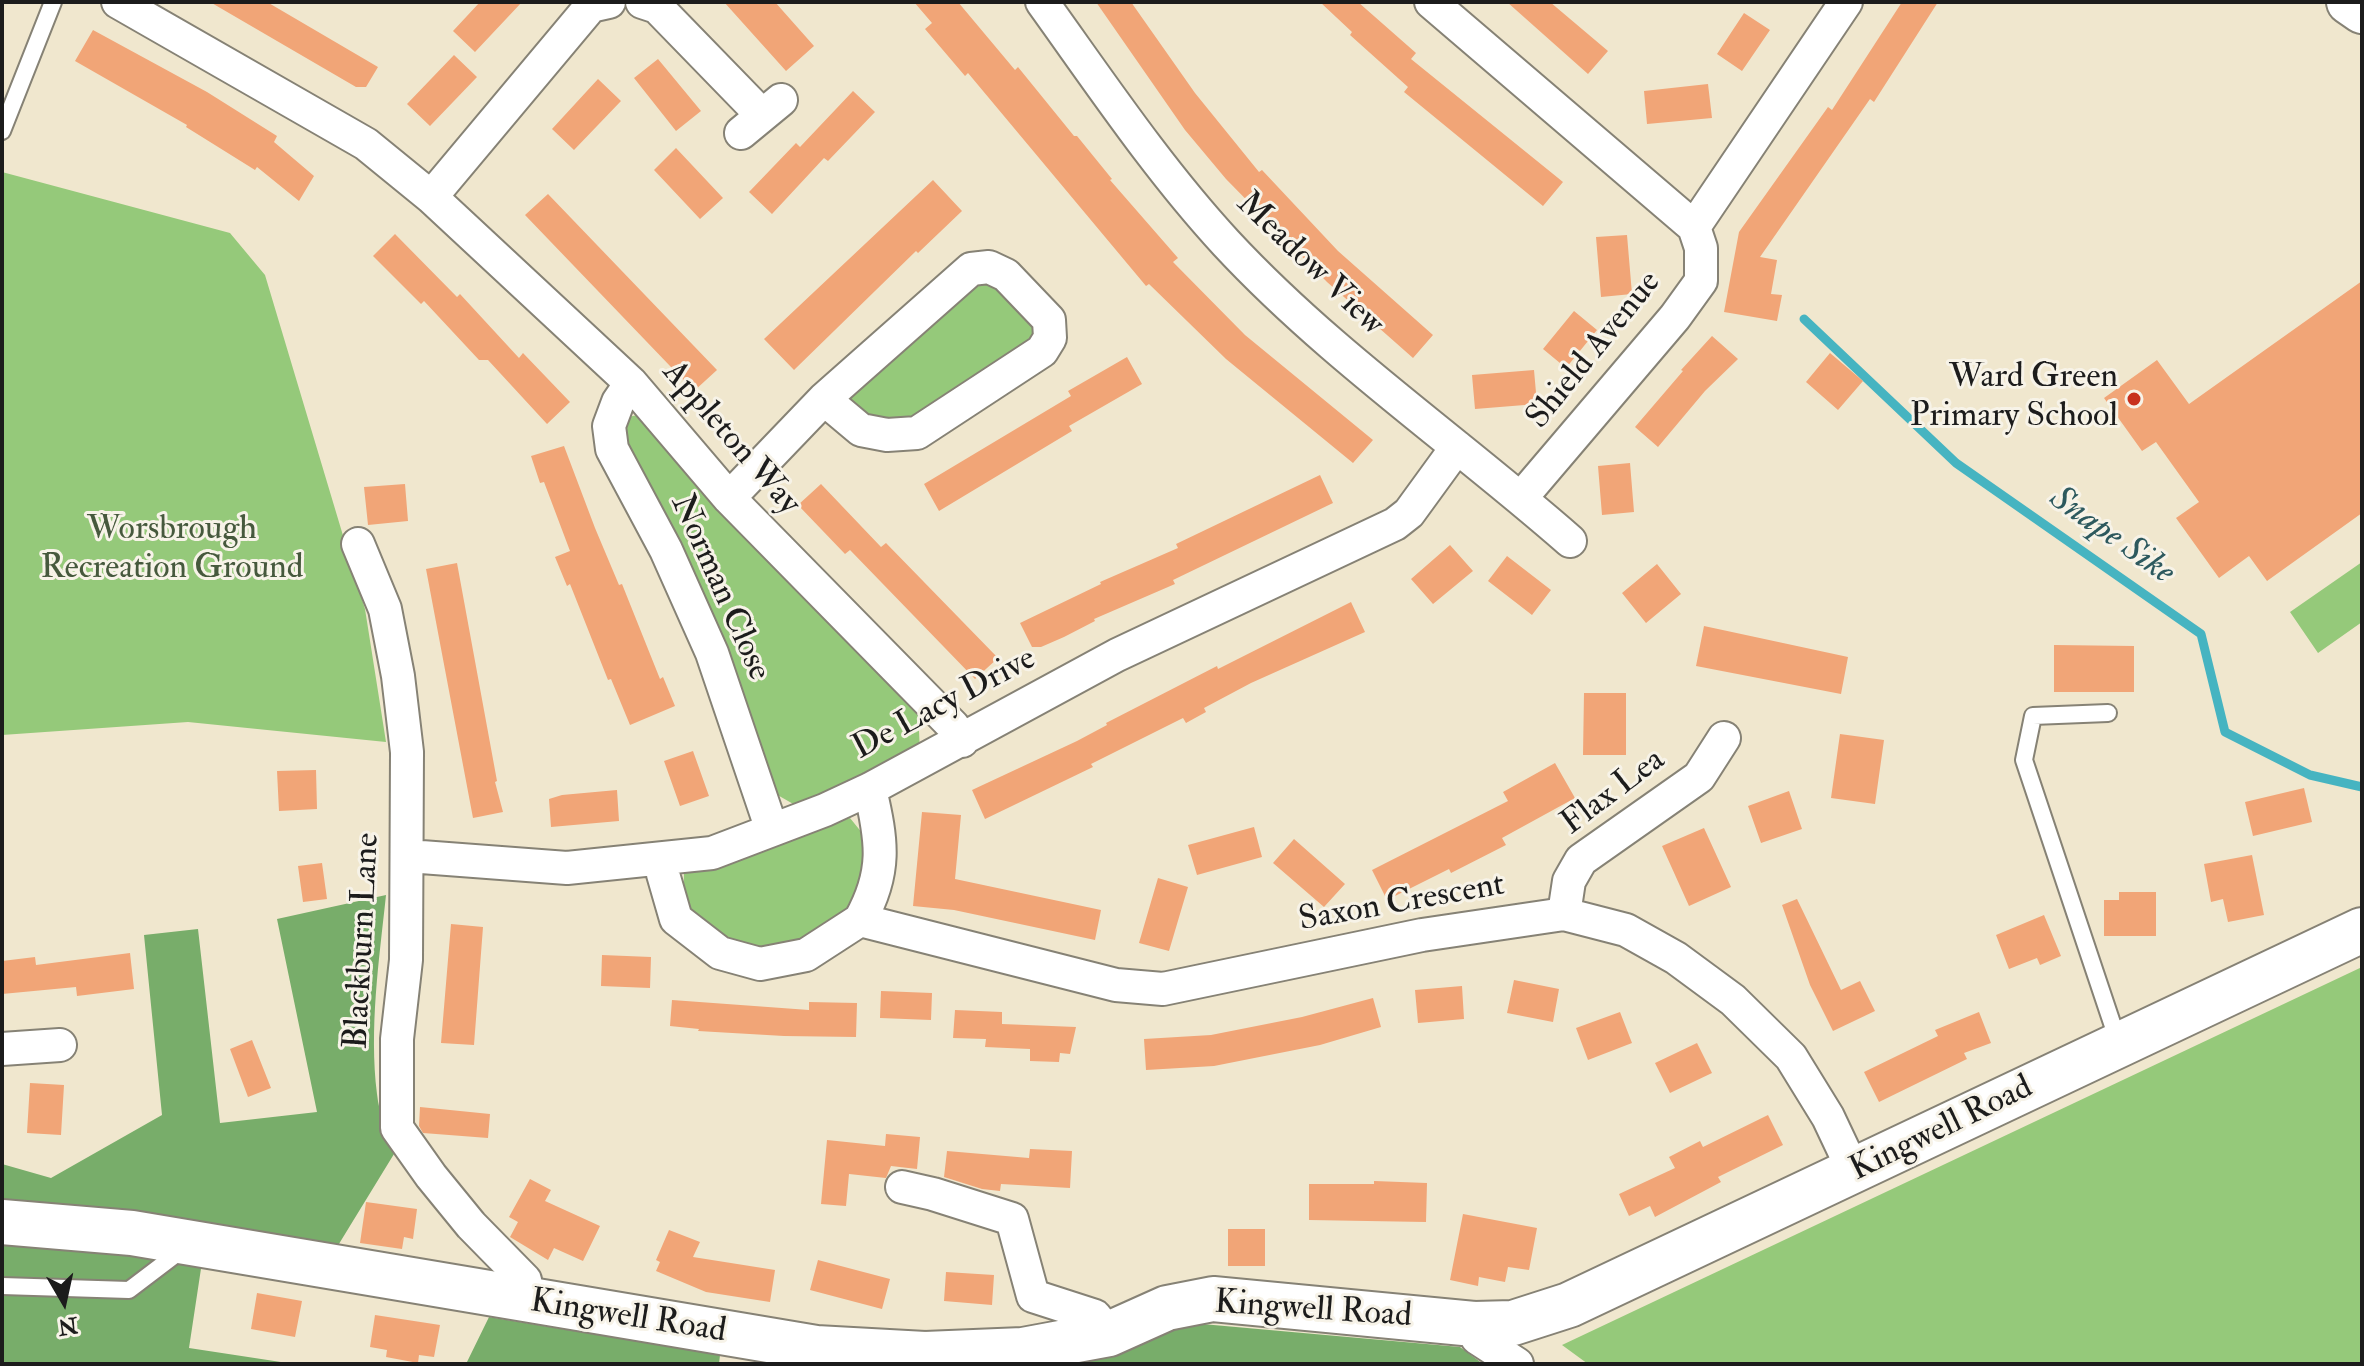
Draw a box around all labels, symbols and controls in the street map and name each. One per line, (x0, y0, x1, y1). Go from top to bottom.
street label: Meadow View (1227, 184, 1391, 346)
street label: Shield Avenue (1519, 264, 1671, 438)
street label: Appleton Way (652, 354, 808, 524)
place label: Ward Green Primary School (1910, 359, 2118, 438)
marker: Ward Green Primary School (2125, 390, 2143, 408)
water label: Snape Sike (2040, 478, 2182, 596)
street label: Norman Close (660, 489, 778, 687)
park label: Worsbrough Recreation Ground (41, 511, 303, 590)
street label: De Lacy Drive (847, 640, 1043, 770)
street label: Flax Lea (1554, 741, 1674, 845)
street label: Blackburn Lane (338, 832, 390, 1050)
street label: Saxon Crescent (1296, 866, 1508, 942)
street label: Kingwell Road (1844, 1068, 2040, 1192)
north arrow (24, 1262, 104, 1342)
street label: Kingwell Road (527, 1282, 729, 1354)
street label: Kingwell Road (1213, 1284, 1413, 1338)
text: N (56, 1310, 80, 1341)

